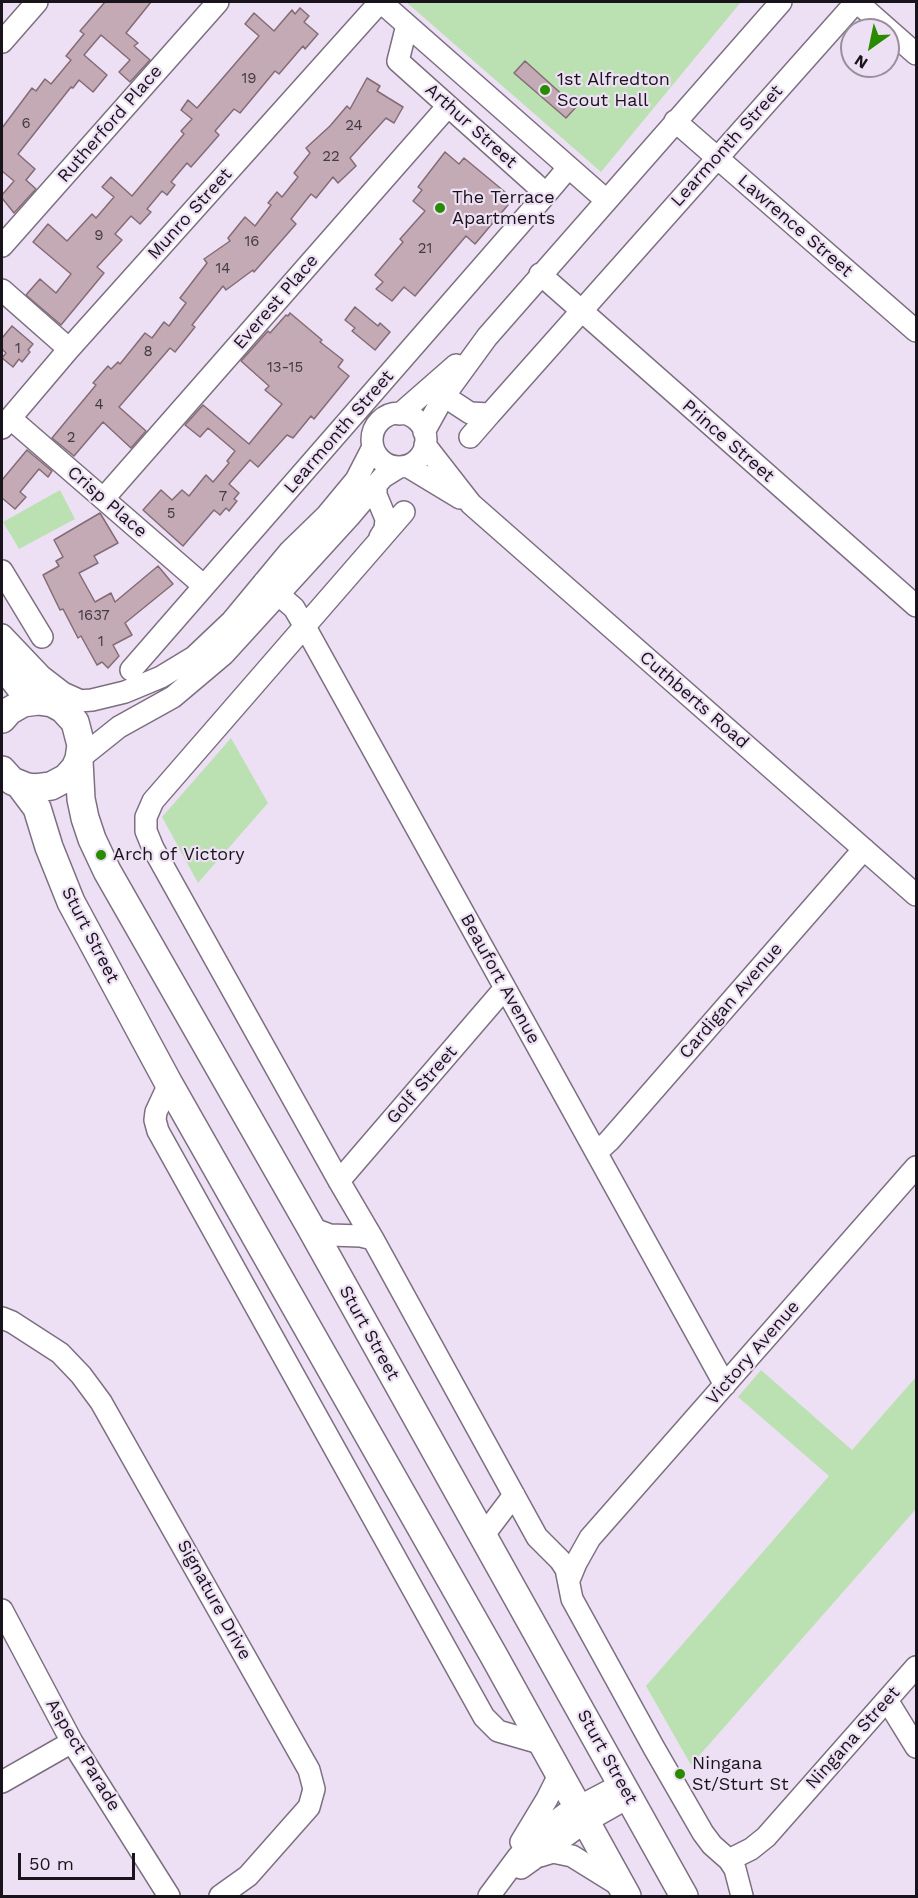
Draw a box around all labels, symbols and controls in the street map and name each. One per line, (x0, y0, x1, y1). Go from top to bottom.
north arrow (840, 18, 900, 78)
text: N (851, 51, 871, 73)
street label: Rutherford Place (53, 61, 167, 187)
place label: 1st Alfredton Scout Hall (557, 69, 670, 112)
house number: 19 (241, 70, 257, 88)
street label: Arthur Street (421, 79, 521, 173)
street label: Learmonth Street (667, 81, 787, 211)
marker: 1st Alfredton Scout Hall (538, 83, 552, 97)
house number: 6 (21, 115, 31, 133)
house number: 24 (345, 117, 363, 135)
house number: 22 (322, 148, 340, 166)
street label: Munro Street (143, 164, 237, 264)
street label: Lawrence Street (733, 170, 857, 282)
place label: The Terrace Apartments (452, 187, 555, 230)
marker: The Terrace Apartments (433, 201, 447, 215)
house number: 9 (94, 227, 104, 245)
house number: 16 (245, 233, 259, 251)
house number: 21 (418, 240, 432, 258)
street label: Everest Place (229, 250, 323, 354)
house number: 14 (215, 260, 231, 278)
house number: 1 (15, 340, 21, 358)
house number: 8 (143, 343, 153, 361)
house number: 13-15 (267, 359, 303, 377)
street label: Learmonth Street (280, 366, 398, 498)
street label: Prince Street (678, 395, 778, 487)
house number: 4 (94, 396, 104, 414)
house number: 2 (67, 429, 75, 447)
street label: Crisp Place (63, 462, 151, 542)
house number: 7 (219, 488, 227, 506)
house number: 5 (167, 505, 175, 523)
house number: 1637 (78, 607, 110, 625)
house number: 1 (98, 633, 104, 651)
street label: Cuthberts Road (635, 647, 753, 753)
place label: Arch of Victory (113, 844, 245, 866)
marker: Arch of Victory (94, 848, 108, 862)
street label: Sturt Street (57, 883, 123, 987)
street label: Beaufort Avenue (455, 910, 545, 1048)
street label: Cardigan Avenue (675, 939, 787, 1063)
street label: Golf Street (382, 1041, 462, 1129)
street label: Sturt Street (334, 1282, 404, 1384)
street label: Victory Avenue (702, 1296, 804, 1410)
street label: Signature Drive (172, 1536, 256, 1664)
street label: Ningana Street (801, 1682, 905, 1794)
street label: Aspect Parade (41, 1695, 125, 1815)
street label: Sturt Street (572, 1706, 642, 1808)
place label: Ningana St/Sturt St (692, 1753, 788, 1796)
marker: Ningana St/Sturt St (673, 1767, 687, 1781)
scale bar (21, 1841, 138, 1879)
text: 50 m (29, 1853, 74, 1874)

